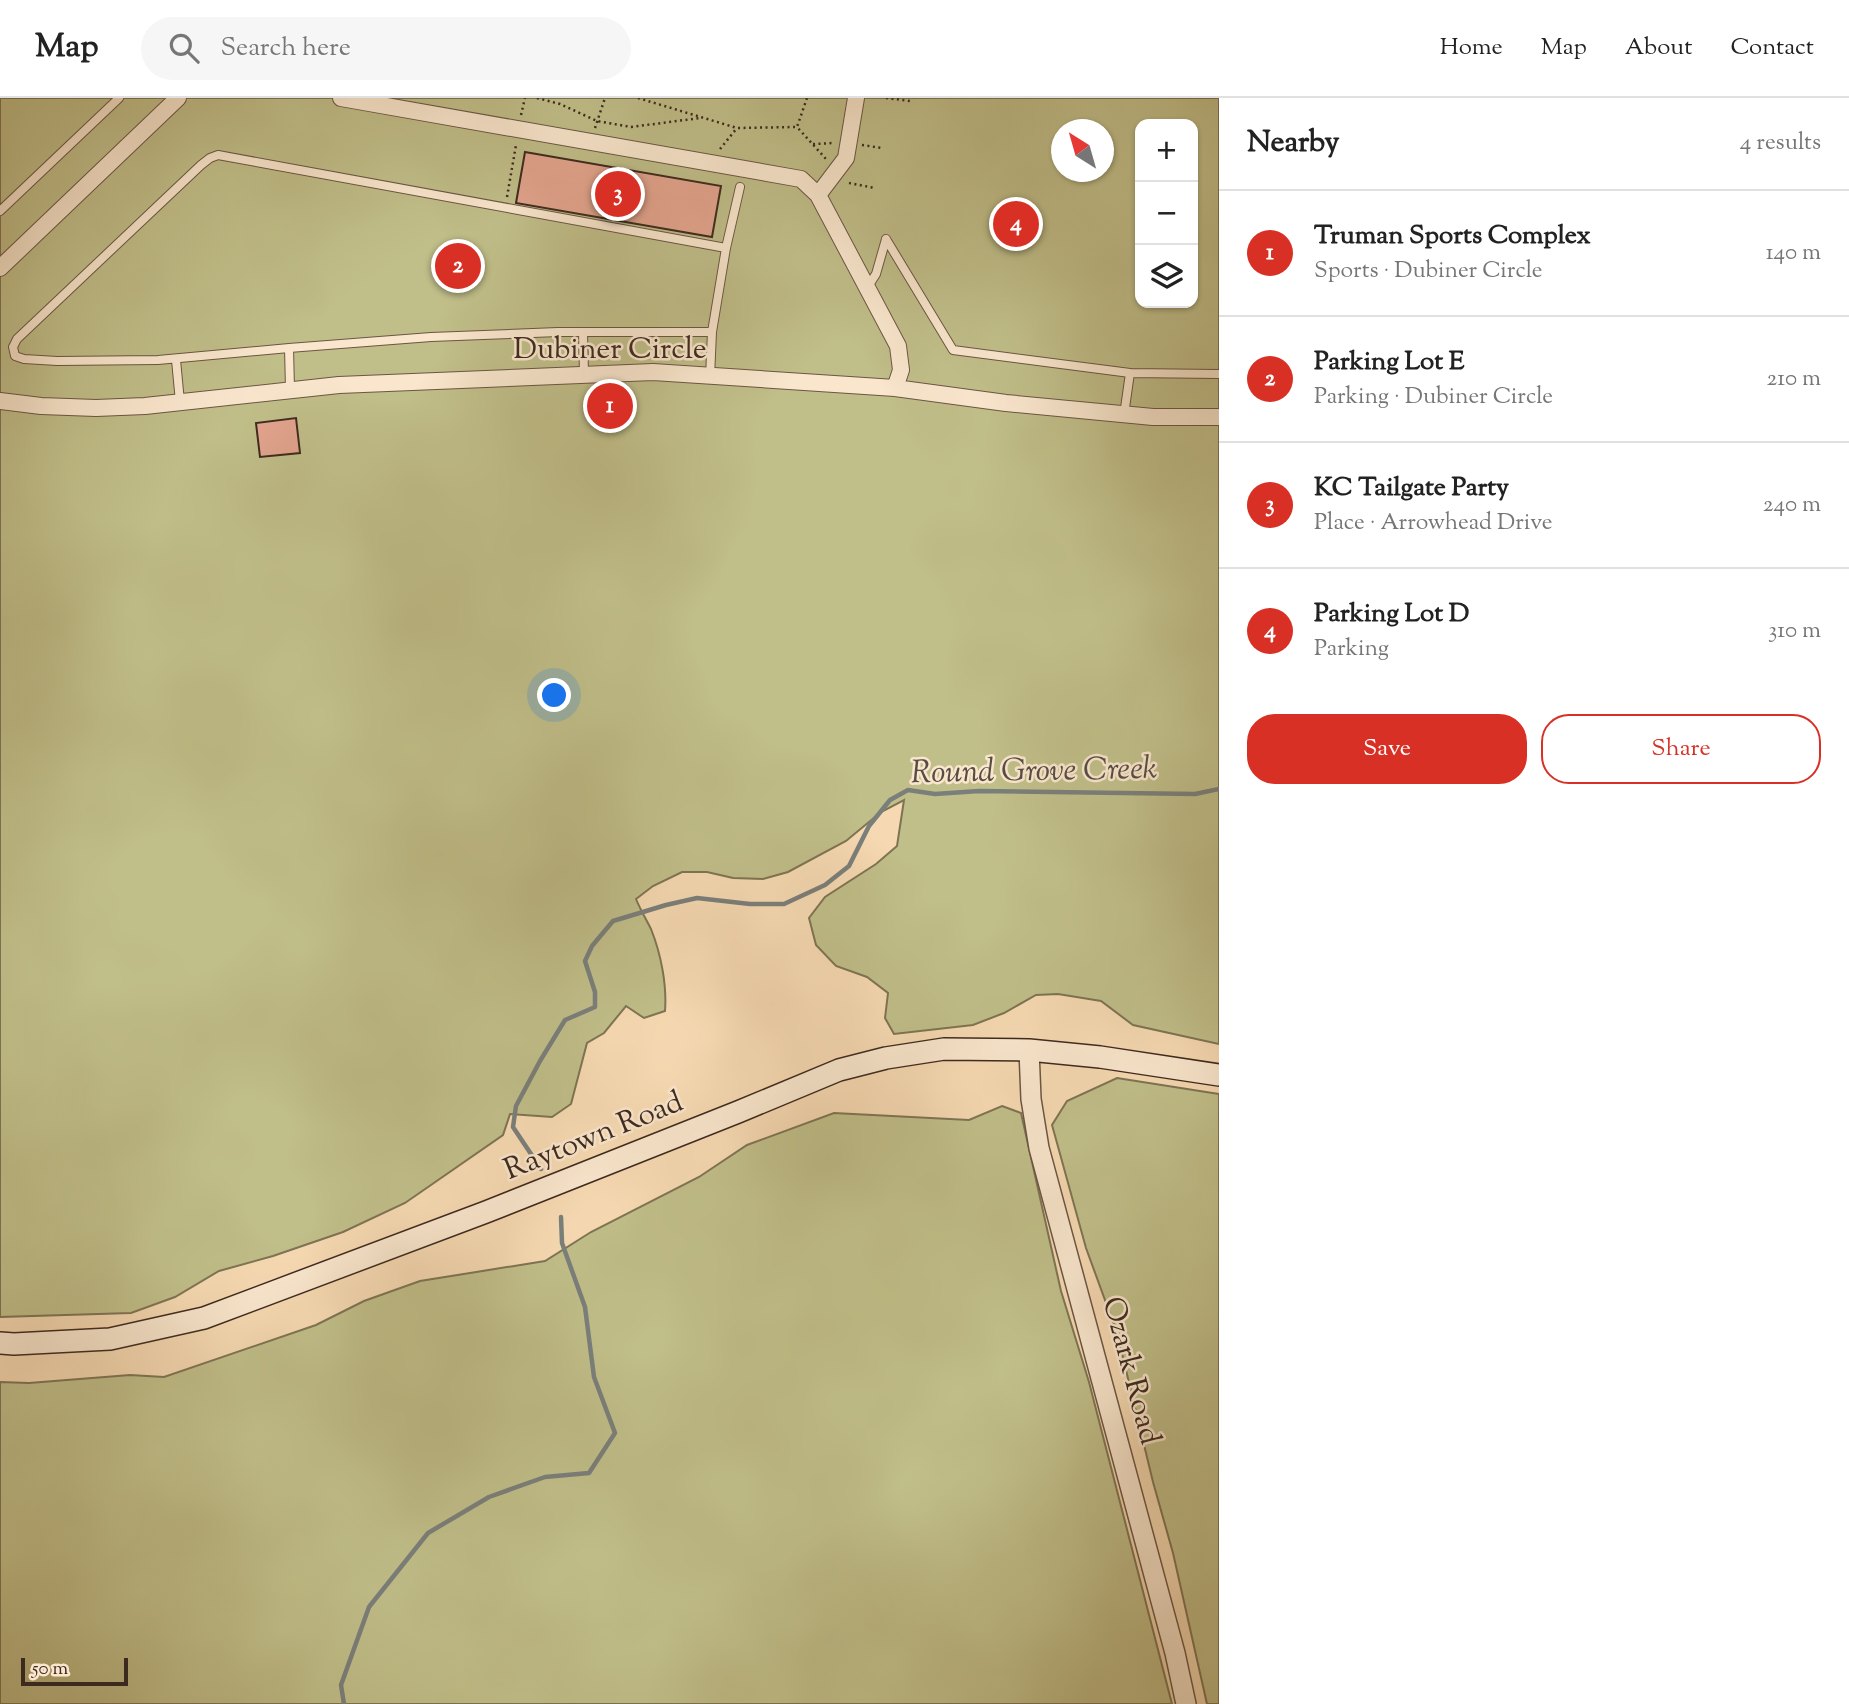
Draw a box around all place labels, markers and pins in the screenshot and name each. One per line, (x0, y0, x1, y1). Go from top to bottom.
pin: 3 (595, 168, 641, 220)
pin: 4 (993, 198, 1039, 250)
pin: 2 (435, 240, 481, 292)
pin: 1 (587, 380, 633, 432)

